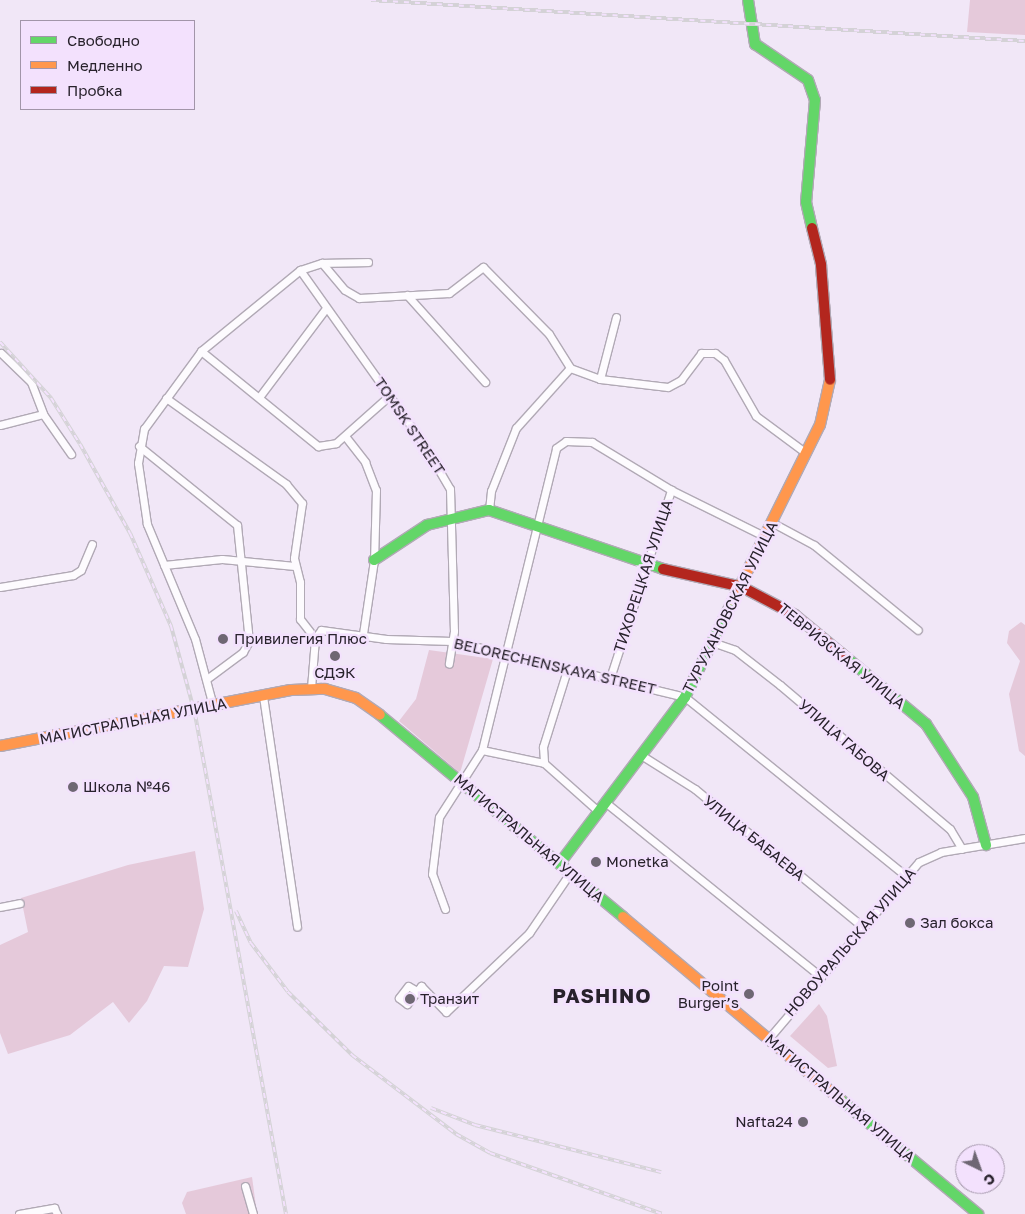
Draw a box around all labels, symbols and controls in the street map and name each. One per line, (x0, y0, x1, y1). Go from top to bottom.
legend (20, 20, 195, 110)
text: Свободно (67, 31, 140, 49)
text: Медленно (67, 56, 143, 74)
text: Пробка (67, 81, 122, 99)
street label: TOMSK STREET (371, 374, 449, 478)
street label: ТИХОРЕЦКАЯ УЛИЦА (610, 497, 676, 655)
street label: ТУРУХАНОВСКАЯ УЛИЦА (679, 518, 781, 696)
street label: ТЕВРИЗСКАЯ УЛИЦА (775, 599, 909, 713)
place label: Привилегия Плюс (234, 630, 367, 648)
marker: Привилегия Плюс (216, 632, 230, 646)
street label: BELORECHENSKAYA STREET (452, 634, 658, 698)
marker: СДЭК (329, 650, 341, 662)
place label: СДЭК (314, 664, 356, 682)
street label: МАГИСТРАЛЬНАЯ УЛИЦА (38, 694, 228, 748)
street label: УЛИЦА ГАБОВА (795, 696, 893, 784)
street label: МАГИСТРАЛЬНАЯ УЛИЦА (450, 770, 608, 906)
place label: Школа №46 (83, 778, 170, 796)
marker: Школа №46 (67, 781, 79, 793)
street label: УЛИЦА БАБАЕВА (700, 792, 808, 884)
place label: Monetka (606, 853, 669, 871)
marker: Monetka (590, 856, 602, 868)
street label: НОВОУРАЛЬСКАЯ УЛИЦА (781, 864, 919, 1020)
place label: Зал бокса (920, 914, 993, 932)
marker: Зал бокса (904, 917, 916, 929)
place label: Point Burger’s (678, 976, 739, 1011)
district label: PASHINO (552, 983, 652, 1007)
marker: Point Burger’s (743, 988, 755, 1000)
place label: Транзит (420, 990, 479, 1008)
marker: Транзит (404, 993, 416, 1005)
street label: МАГИСТРАЛЬНАЯ УЛИЦА (761, 1030, 919, 1166)
place label: Nafta24 (735, 1113, 793, 1131)
marker: Nafta24 (797, 1116, 809, 1128)
north arrow (955, 1144, 1005, 1194)
text: С (980, 1170, 999, 1189)

